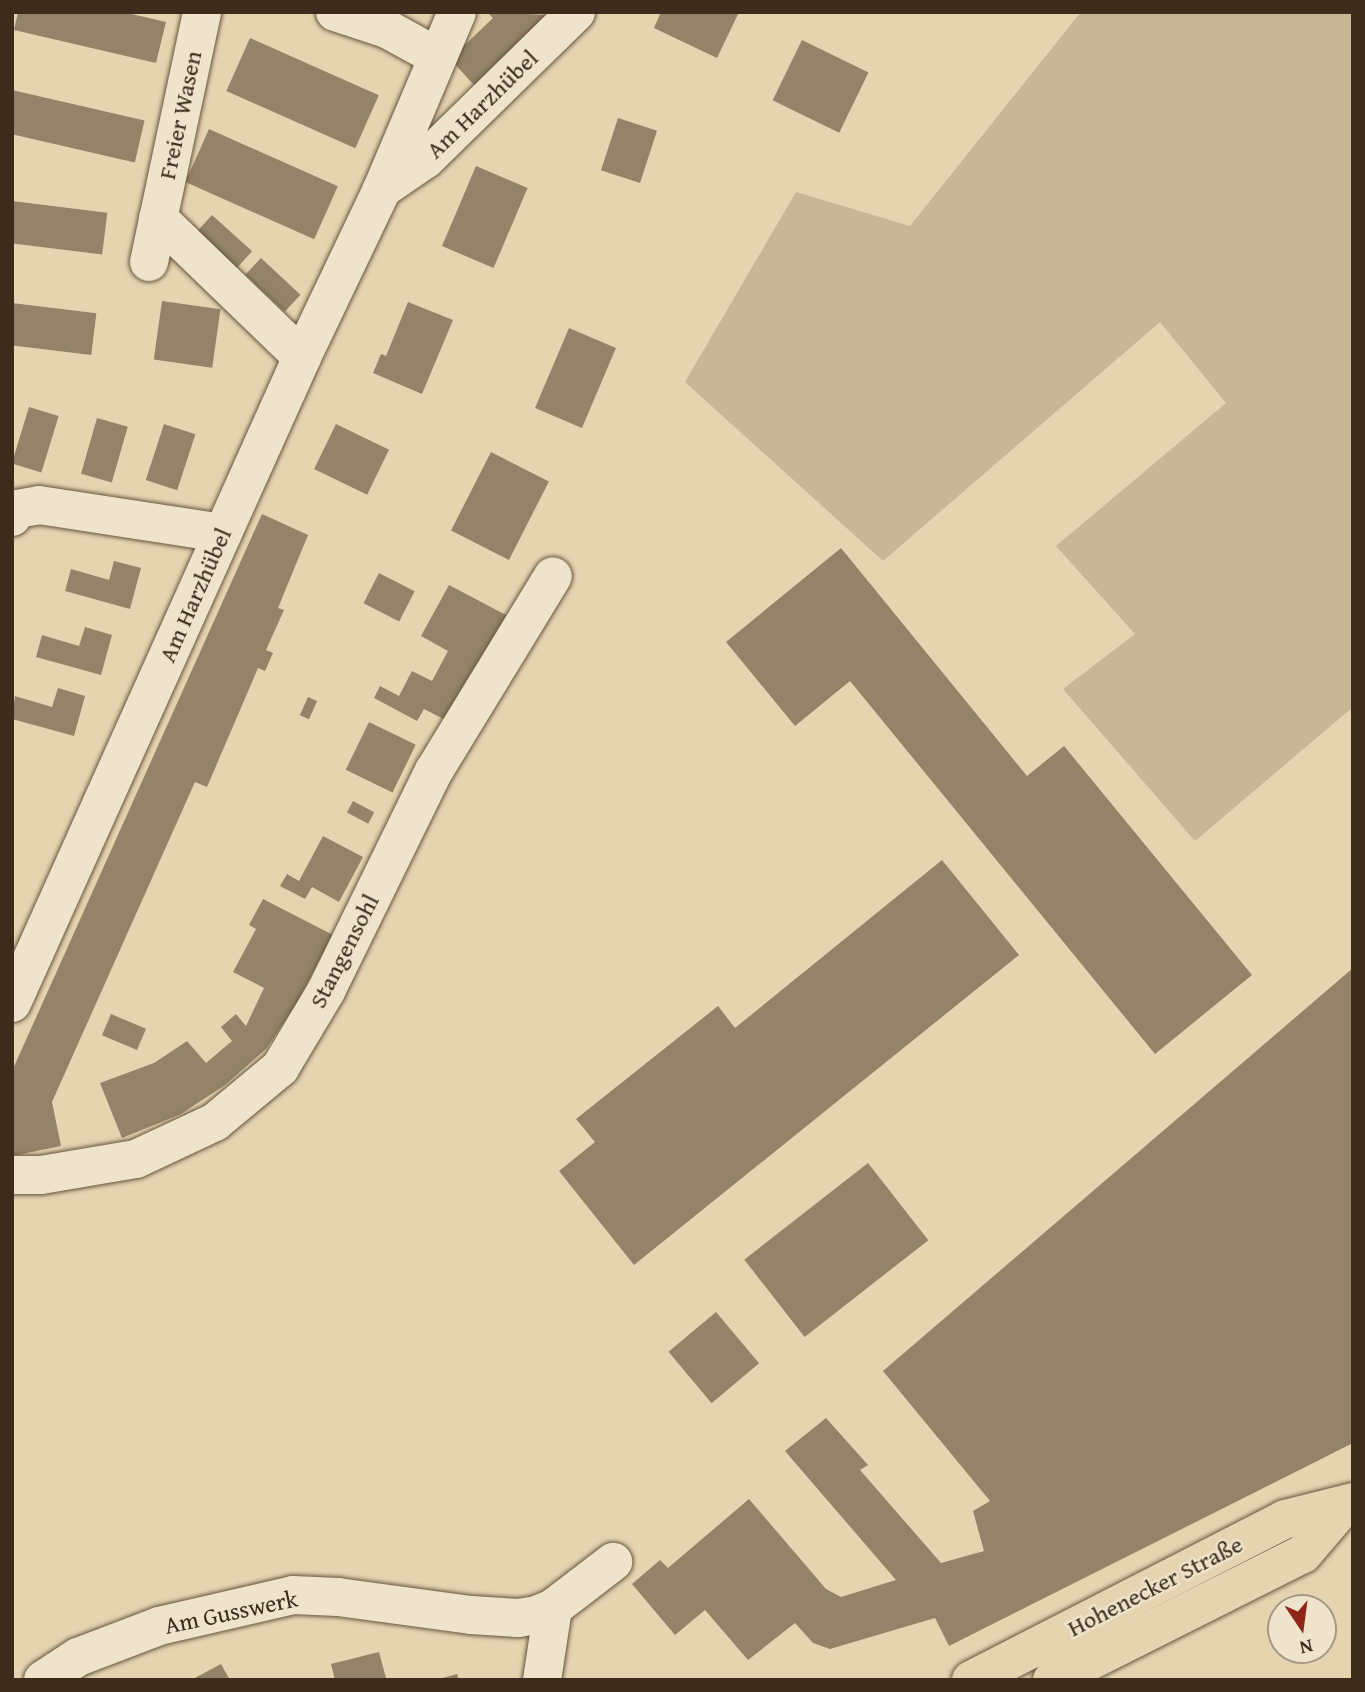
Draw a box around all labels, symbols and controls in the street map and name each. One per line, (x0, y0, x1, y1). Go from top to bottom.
street label: Am Harzhübel (420, 44, 544, 164)
street label: Freier Wasen (152, 48, 208, 182)
street label: Am Harzhübel (153, 523, 237, 667)
street label: Stangensohl (303, 889, 385, 1013)
street label: Hohenecker Straße (1063, 1529, 1247, 1643)
street label: Am Gusswerk (162, 1584, 300, 1640)
north arrow (1267, 1594, 1337, 1664)
text: N (1297, 1632, 1316, 1663)

